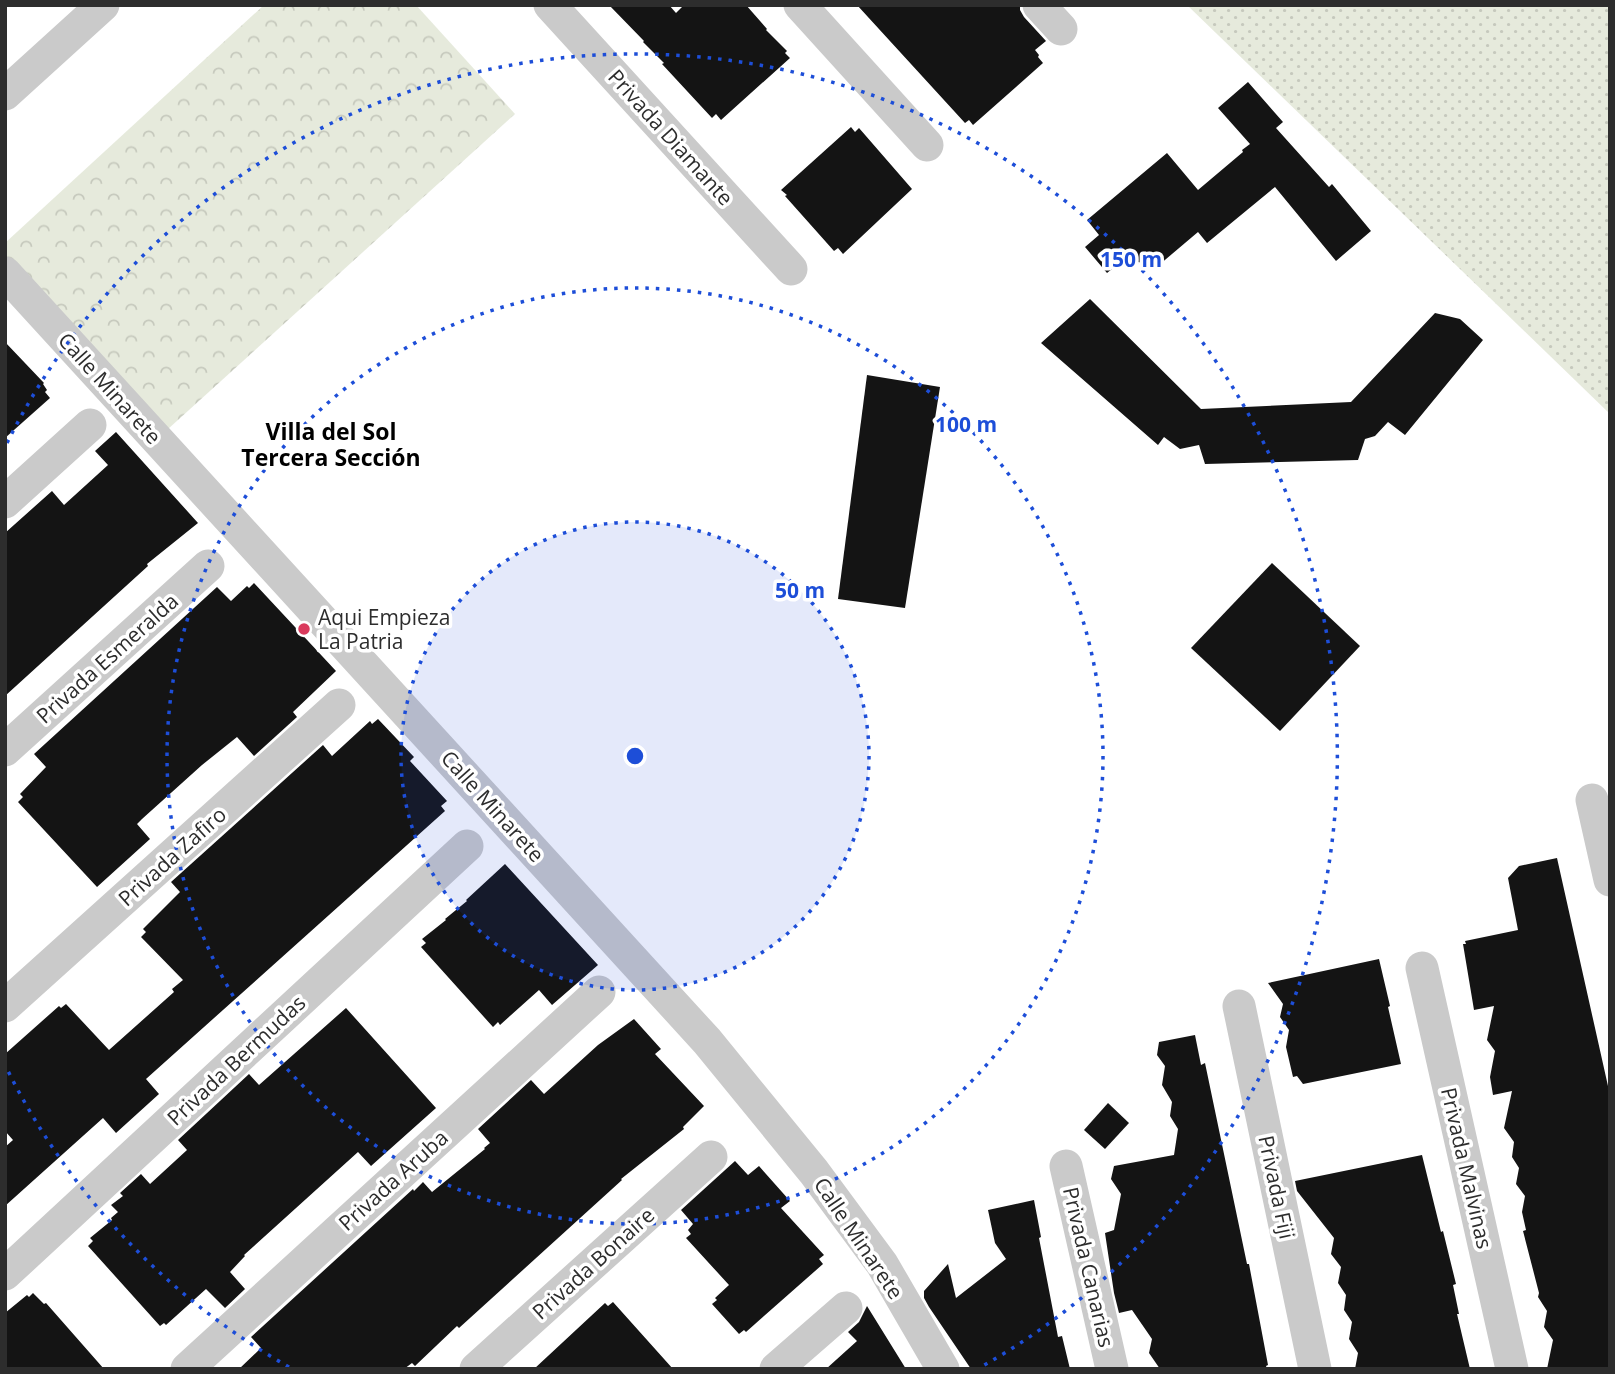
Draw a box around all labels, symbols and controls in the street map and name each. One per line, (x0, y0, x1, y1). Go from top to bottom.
street label: Privada Diamante (602, 63, 740, 211)
text: 150 m (1100, 245, 1162, 273)
street label: Calle Minarete (52, 326, 168, 450)
text: 100 m (935, 410, 997, 438)
district label: Villa del Sol Tercera Sección (241, 415, 421, 473)
text: 50 m (775, 576, 825, 604)
street label: Privada Esmeralda (30, 587, 184, 729)
place label: Aqui Empieza La Patria (318, 603, 450, 655)
marker: Aqui Empieza La Patria (296, 621, 312, 637)
street label: Calle Minarete (435, 744, 551, 868)
centre of rings (623, 744, 647, 768)
street label: Privada Zafiro (112, 800, 232, 912)
street label: Privada Bermudas (161, 989, 311, 1131)
street label: Privada Malvinas (1435, 1085, 1499, 1251)
street label: Privada Aruba (332, 1123, 454, 1237)
street label: Privada Fiji (1252, 1133, 1302, 1241)
street label: Calle Minarete (808, 1172, 910, 1304)
street label: Privada Canarias (1057, 1184, 1121, 1350)
street label: Privada Bonaire (526, 1201, 660, 1325)

